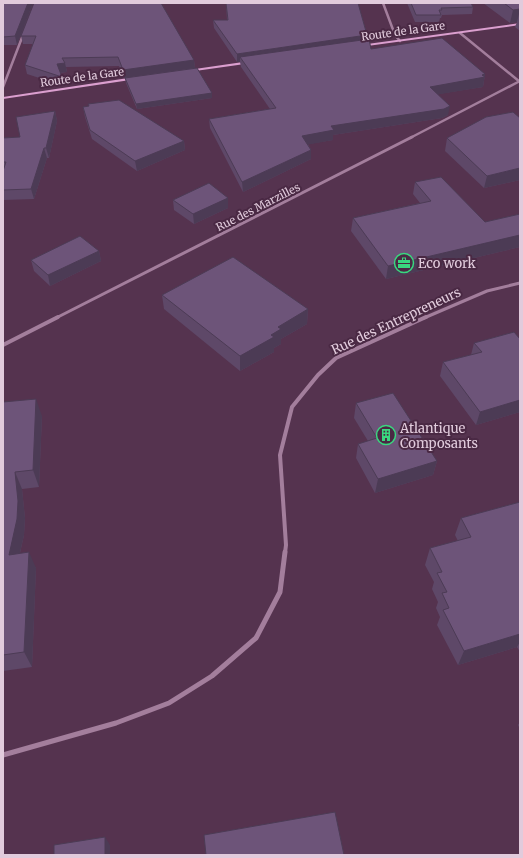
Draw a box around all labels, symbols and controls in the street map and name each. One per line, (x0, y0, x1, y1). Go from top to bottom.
street label: Route de la Gare (360, 18, 446, 44)
street label: Route de la Gare (39, 64, 125, 90)
street label: Rue des Marzilles (214, 180, 302, 234)
office icon: Eco work (393, 252, 415, 274)
place label: Eco work (418, 255, 476, 272)
street label: Rue des Entrepreneurs (329, 284, 463, 358)
place label: Atlantique Composants (399, 420, 478, 452)
building icon: Atlantique Composants (375, 424, 397, 446)

